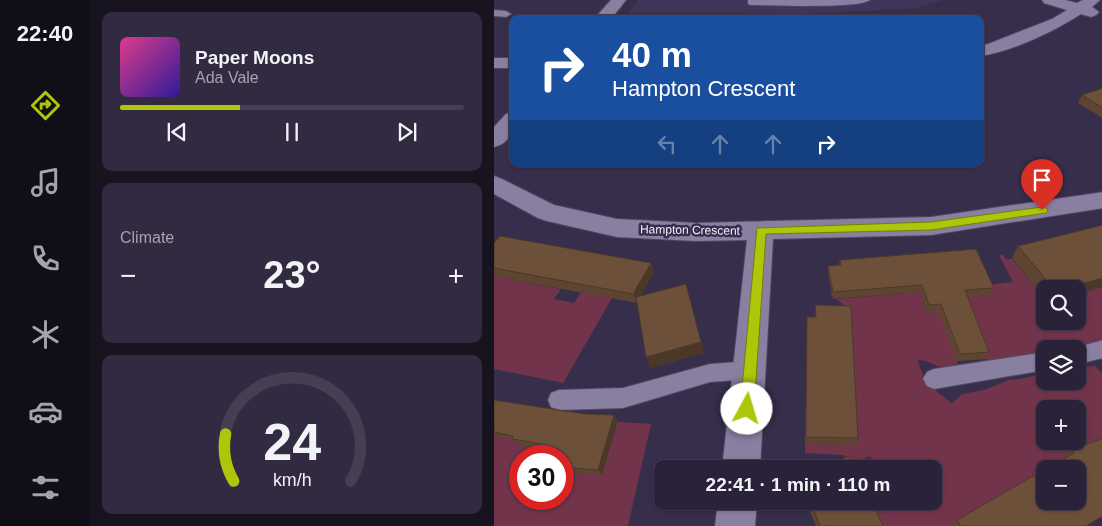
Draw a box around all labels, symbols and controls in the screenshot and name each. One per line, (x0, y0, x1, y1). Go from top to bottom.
text: 22:40 (17, 21, 73, 46)
icon: right (529, 35, 594, 100)
text: 40 m (612, 35, 692, 74)
text: Paper Moons (195, 47, 314, 68)
text: Ada Vale (195, 69, 259, 86)
text: Hampton Crescent (612, 76, 795, 101)
icon: directions (28, 88, 63, 123)
icon: previous (163, 118, 191, 146)
icon: pause (278, 118, 306, 146)
icon: next (393, 118, 421, 146)
icon: left (653, 130, 681, 158)
icon: ahead (706, 130, 734, 158)
icon: ahead (759, 130, 787, 158)
icon: right (812, 130, 840, 158)
pin (1021, 159, 1063, 210)
icon: music (28, 165, 63, 200)
icon: arrive (1028, 166, 1056, 194)
street label: Hampton Crescent (640, 222, 741, 238)
text: Climate (120, 229, 174, 246)
icon: phone (28, 241, 63, 276)
text: 23° (263, 254, 321, 296)
text: − (120, 260, 136, 291)
text: + (448, 260, 464, 291)
map controls (1036, 280, 1086, 510)
button: search (1036, 280, 1086, 330)
icon: climate (28, 317, 63, 352)
button: layers (1036, 340, 1086, 390)
position arrow (720, 382, 772, 434)
icon: car (28, 394, 63, 429)
button: + (1036, 400, 1086, 450)
text: 24 (263, 413, 321, 471)
speed limit sign: 30 (509, 445, 574, 510)
button: − (1036, 460, 1086, 510)
icon: filters (28, 470, 63, 505)
text: km/h (273, 470, 311, 490)
text: 22:41 · 1 min · 110 m (706, 474, 890, 495)

